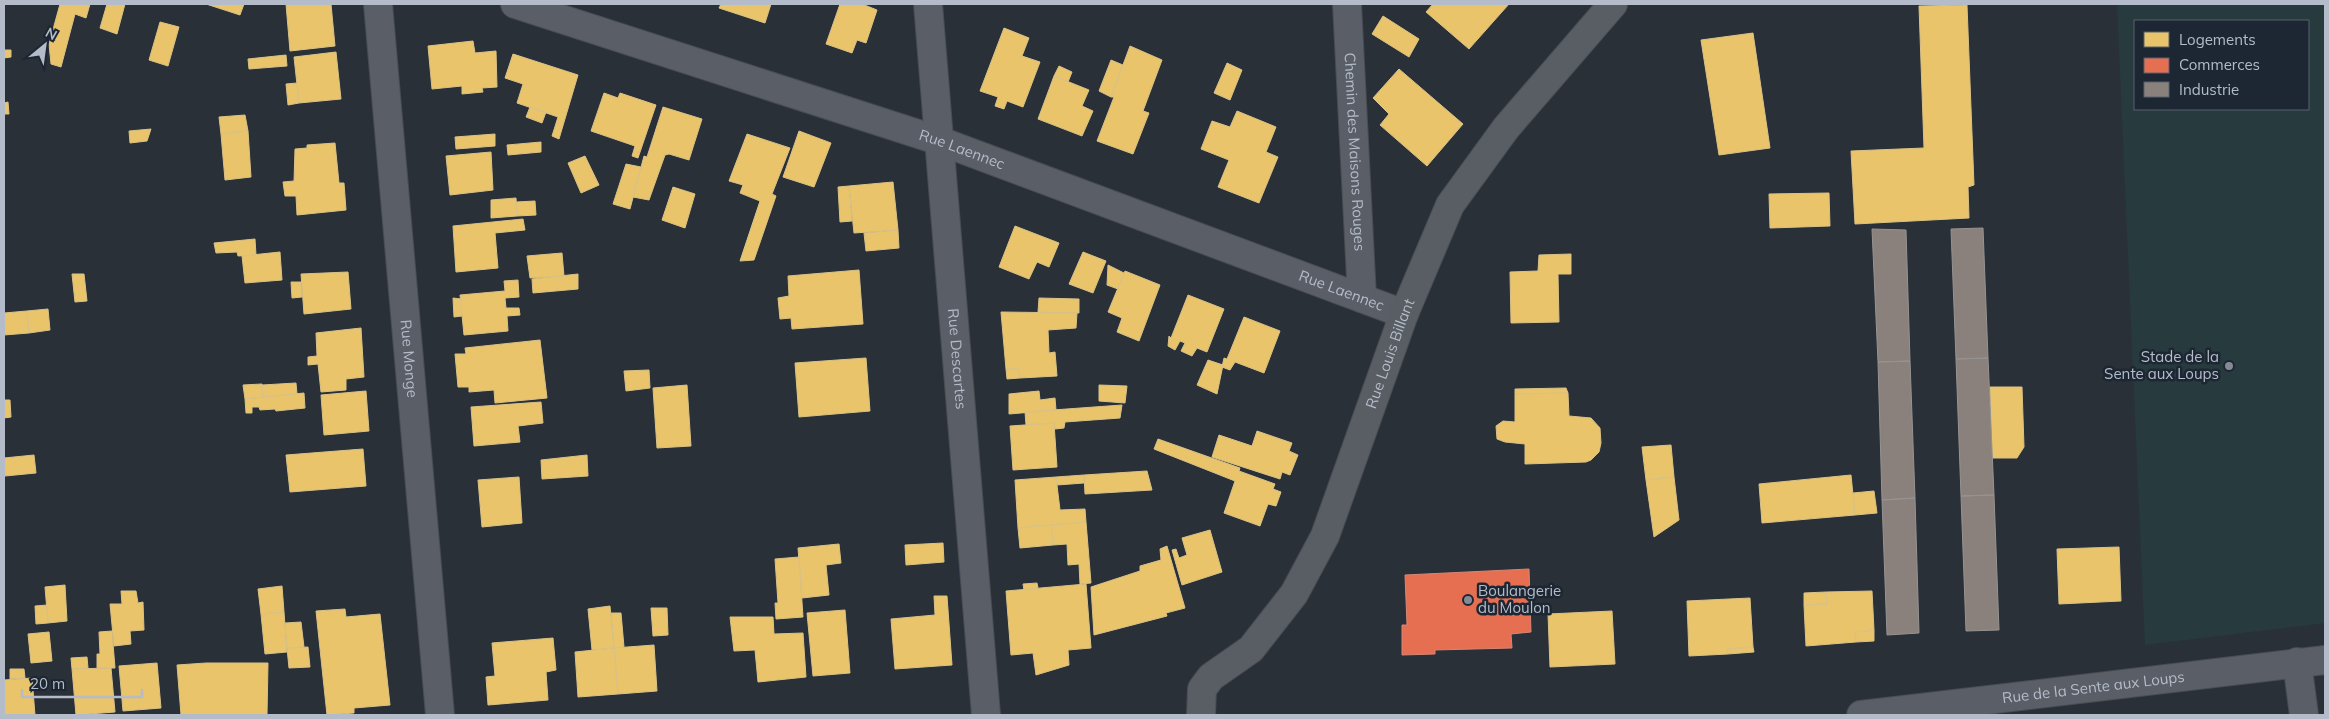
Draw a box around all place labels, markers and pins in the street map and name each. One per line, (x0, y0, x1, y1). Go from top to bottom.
place label: Stade de la Sente aux Loups (2104, 347, 2219, 383)
marker: Stade de la Sente aux Loups (2223, 360, 2235, 372)
place label: Boulangerie du Moulon (1478, 581, 1561, 617)
marker: Boulangerie du Moulon (1462, 594, 1474, 606)

